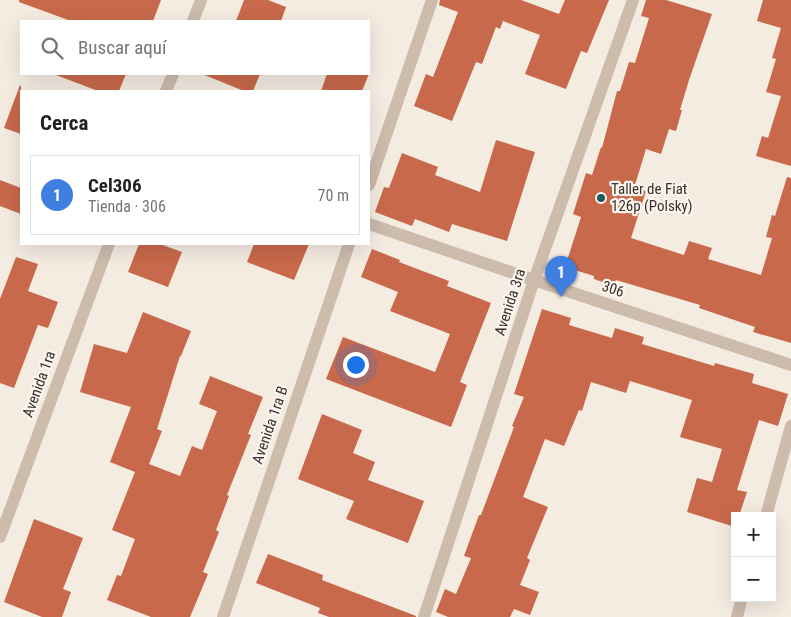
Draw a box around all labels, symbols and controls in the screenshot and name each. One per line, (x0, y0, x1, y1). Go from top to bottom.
search box (20, 20, 370, 75)
icon: search (38, 34, 66, 62)
text: Buscar aquí (78, 36, 167, 59)
text: Cerca (40, 111, 88, 135)
text: Cel306 (88, 174, 142, 197)
place label: Taller de Fiat 126p (Polsky) (611, 180, 693, 215)
text: 1 (53, 186, 61, 205)
text: 70 m (317, 186, 349, 205)
marker: Taller de Fiat 126p (Polsky) (595, 192, 607, 204)
text: Tienda · 306 (88, 197, 166, 216)
pin: 1 (545, 256, 577, 297)
street label: Avenida 3ra (491, 266, 529, 338)
street label: 306 (600, 277, 626, 301)
street label: Avenida 1ra (19, 348, 59, 420)
your location (343, 352, 369, 378)
street label: Avenida 1ra B (248, 384, 292, 466)
map controls (731, 512, 776, 602)
button: + (731, 512, 776, 557)
button: − (731, 557, 776, 602)

